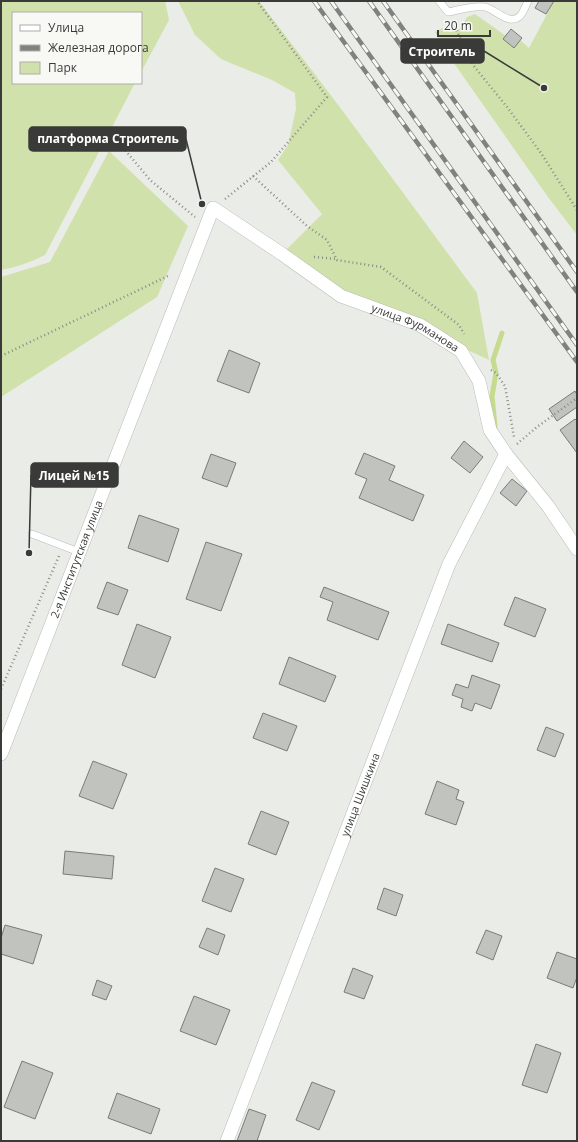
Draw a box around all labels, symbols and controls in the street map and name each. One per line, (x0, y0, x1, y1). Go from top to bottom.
legend (12, 12, 142, 84)
scale bar (438, 12, 490, 38)
text: 20 m (444, 17, 472, 34)
text: Улица (48, 19, 84, 36)
text: Железная дорога (48, 39, 149, 56)
callout: Строитель (401, 39, 484, 63)
text: Строитель (409, 43, 475, 60)
text: Парк (48, 59, 78, 76)
callout: платформа Строитель (29, 127, 186, 151)
text: платформа Строитель (37, 130, 179, 147)
street label: улица Фурманова (370, 300, 462, 355)
callout: Лицей №15 (31, 463, 118, 487)
text: Лицей №15 (39, 467, 110, 484)
street label: 2-я Институтская улица (47, 498, 106, 620)
street label: улица Шишкина (337, 751, 383, 839)

